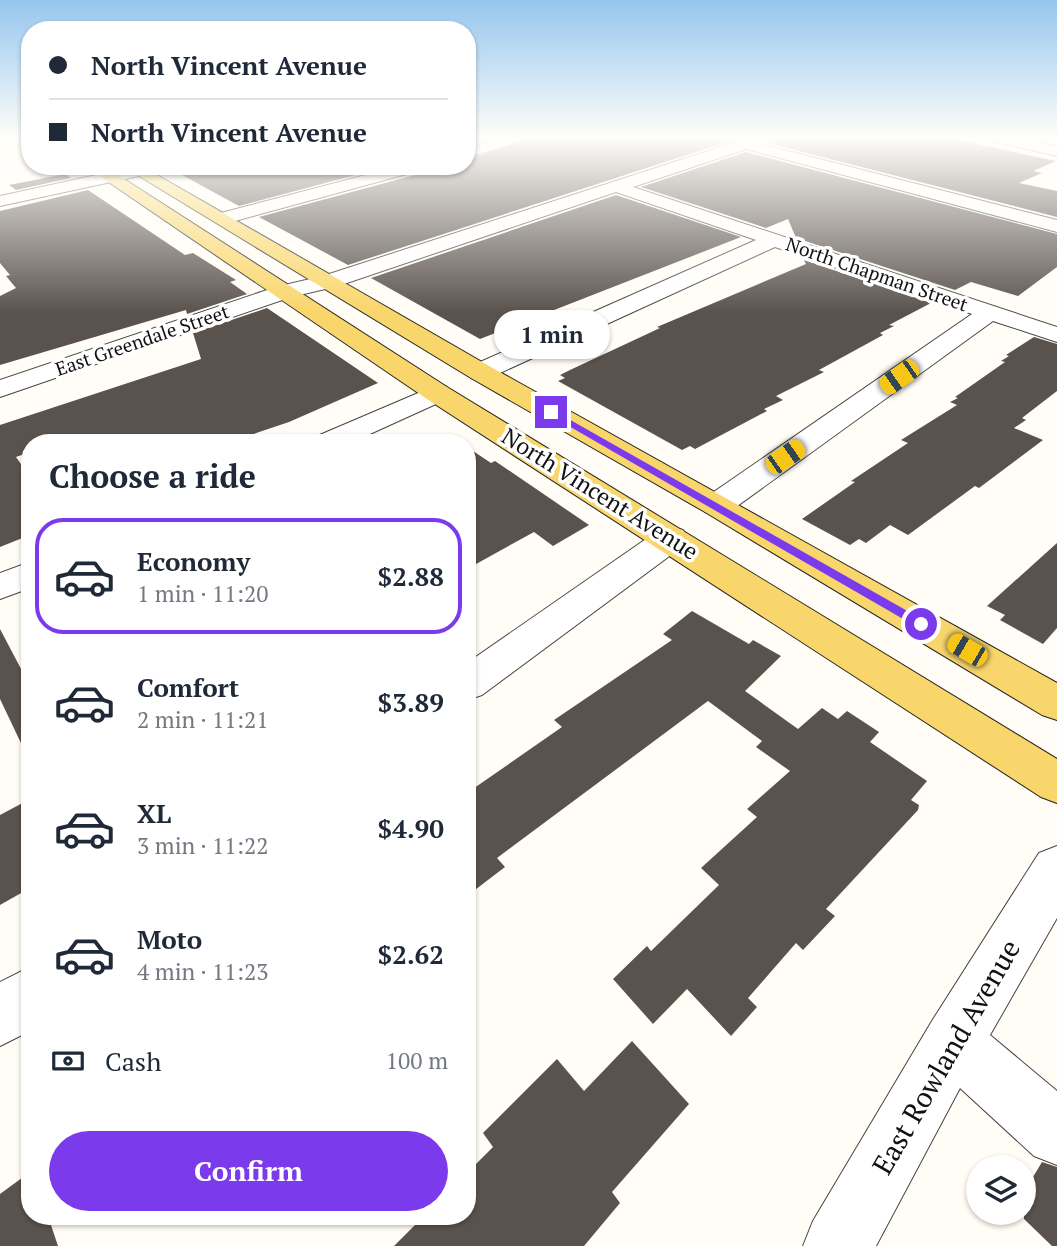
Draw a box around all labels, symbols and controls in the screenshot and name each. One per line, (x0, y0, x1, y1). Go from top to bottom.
text: North Vincent Avenue (91, 48, 367, 82)
text: North Vincent Avenue (91, 115, 367, 149)
street label: North Chapman Street (783, 231, 971, 316)
street label: East Greendale Street (52, 298, 232, 381)
callout: 1 min (493, 310, 609, 360)
text: 1 min (521, 319, 583, 350)
car (876, 356, 923, 398)
route end (535, 396, 567, 428)
street label: North Vincent Avenue (496, 421, 704, 567)
car (762, 436, 809, 478)
text: Choose a ride (49, 455, 256, 497)
text: Economy (137, 544, 250, 578)
icon: car (53, 545, 116, 608)
text: $2.88 (378, 559, 444, 593)
text: 1 min · 11:20 (137, 578, 269, 609)
route start (905, 608, 937, 640)
car (944, 630, 991, 670)
text: Comfort (137, 670, 239, 704)
icon: car (53, 671, 116, 734)
text: $3.89 (378, 685, 444, 719)
text: 2 min · 11:21 (137, 704, 269, 735)
text: XL (137, 796, 171, 830)
icon: car (53, 797, 116, 860)
text: $4.90 (378, 811, 444, 845)
text: 3 min · 11:22 (137, 830, 269, 861)
text: Moto (137, 922, 202, 956)
icon: car (53, 923, 116, 986)
street label: East Rowland Avenue (863, 933, 1028, 1181)
text: $2.62 (378, 937, 444, 971)
text: 4 min · 11:23 (137, 956, 269, 987)
icon: cash (49, 1042, 87, 1080)
text: Cash (105, 1044, 161, 1078)
text: 100 m (386, 1045, 448, 1076)
button: Confirm (49, 1131, 448, 1211)
map controls (966, 1155, 1036, 1225)
button: layers (966, 1155, 1036, 1225)

